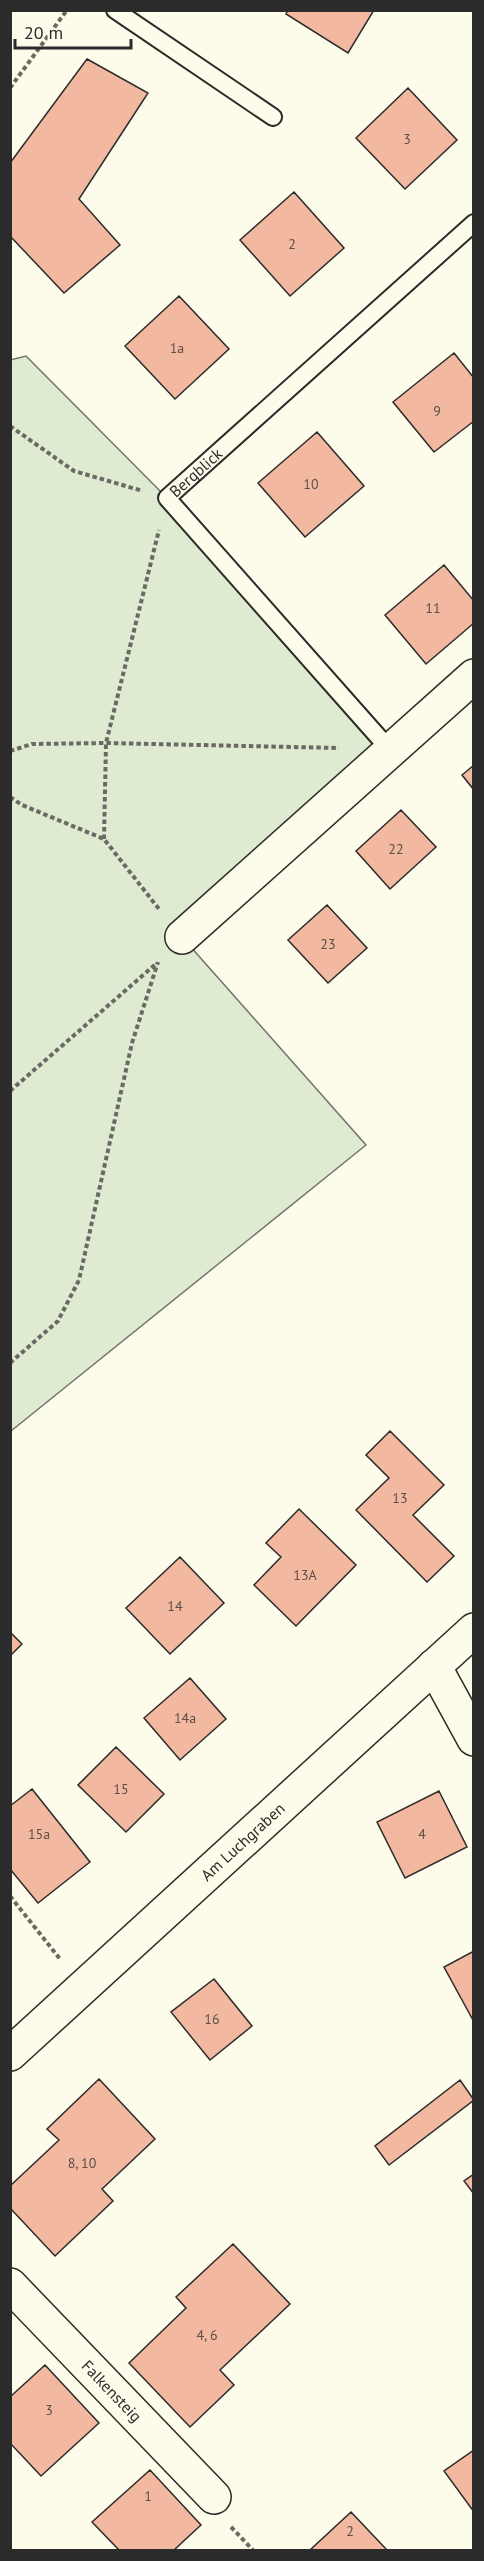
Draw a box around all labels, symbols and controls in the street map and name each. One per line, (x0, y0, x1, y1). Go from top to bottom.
scale bar (15, 12, 130, 50)
text: 20 m (24, 21, 63, 44)
house number: 3 (403, 130, 411, 148)
house number: 2 (288, 235, 296, 253)
house number: 1a (170, 339, 184, 357)
house number: 9 (433, 402, 441, 420)
street label: Bergblick (165, 443, 226, 501)
house number: 10 (303, 475, 319, 493)
house number: 11 (425, 599, 441, 617)
house number: 22 (388, 840, 404, 858)
house number: 23 (320, 935, 336, 953)
house number: 13 (392, 1489, 408, 1507)
house number: 13A (293, 1566, 318, 1584)
house number: 14 (167, 1597, 183, 1615)
house number: 14a (174, 1709, 196, 1727)
house number: 15 (113, 1780, 129, 1798)
street label: Am Luchgraben (196, 1798, 289, 1885)
house number: 15a (28, 1825, 50, 1843)
house number: 4 (418, 1825, 426, 1843)
house number: 16 (204, 2010, 220, 2028)
house number: 8, 10 (68, 2154, 97, 2172)
house number: 4, 6 (196, 2326, 218, 2344)
street label: Falkensteig (78, 2356, 146, 2426)
house number: 3 (45, 2401, 53, 2419)
house number: 1 (144, 2487, 152, 2505)
house number: 2 (346, 2522, 354, 2540)

